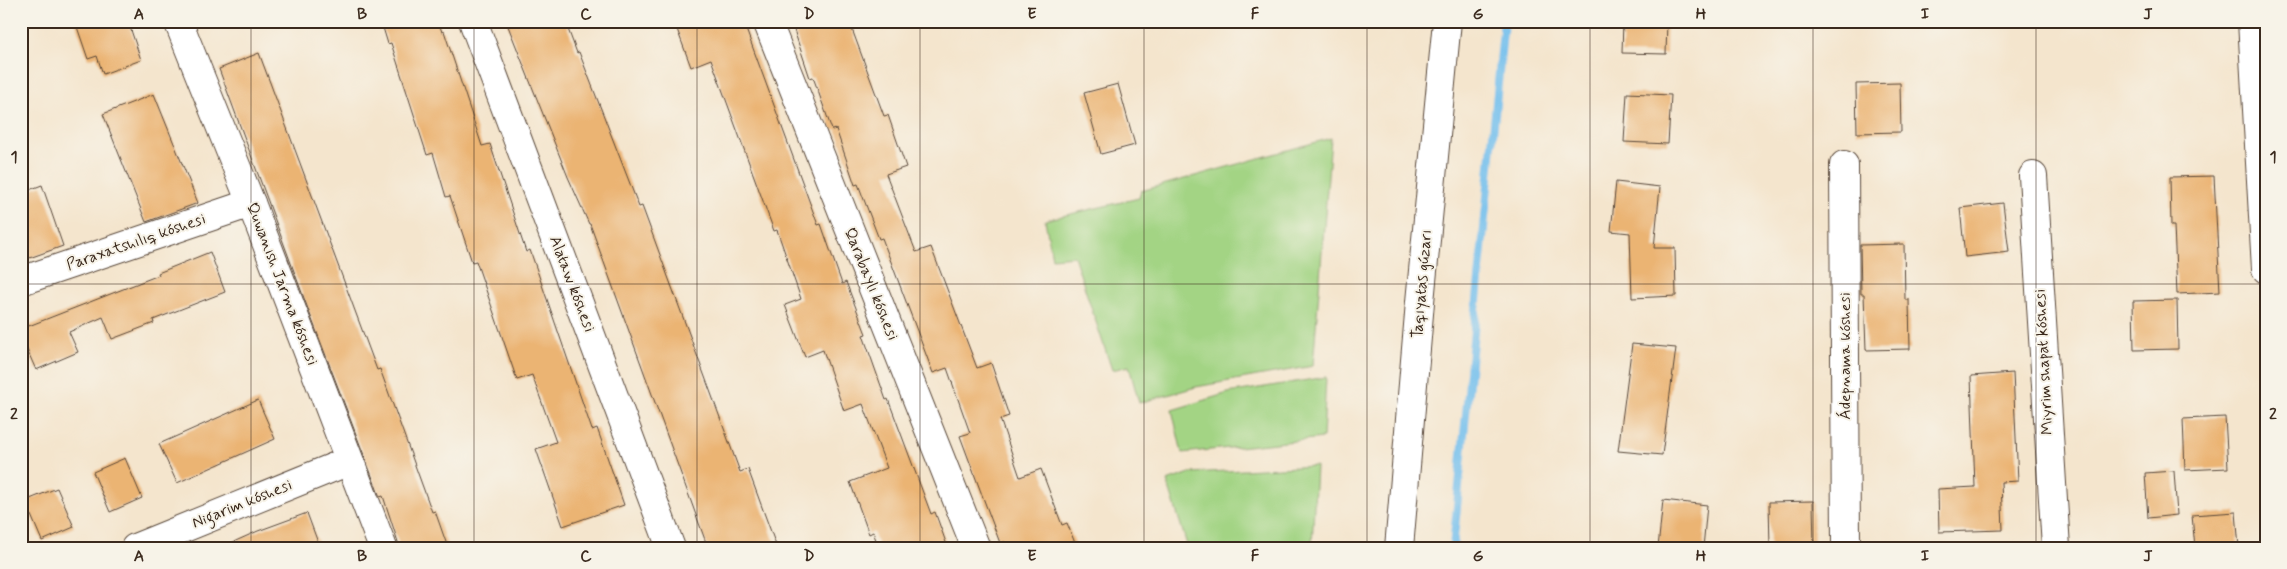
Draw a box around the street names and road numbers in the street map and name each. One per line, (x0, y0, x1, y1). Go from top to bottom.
street label: Quwanısh Jarma kóshesi (241, 200, 323, 368)
street label: Paraxatshılıq kóshesi (64, 208, 208, 276)
street label: Qarabaylı kóshesi (839, 225, 903, 343)
street label: Taqıyatas gúzarı (1407, 229, 1437, 339)
street label: Alataw kóshesi (544, 233, 600, 335)
street label: Miyrim shapat kóshesi (2030, 288, 2058, 436)
street label: Ádepnama kóshesi (1835, 292, 1856, 420)
street label: Nigarim kóshesi (189, 474, 296, 535)

